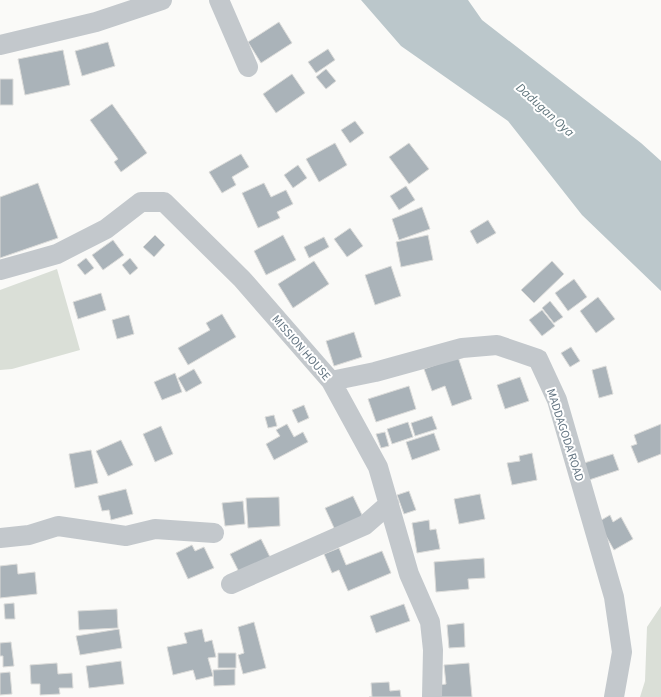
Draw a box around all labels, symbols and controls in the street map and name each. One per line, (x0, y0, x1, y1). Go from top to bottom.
water label: Dadugan Oya (512, 79, 578, 141)
street label: MISSION HOUSE (268, 311, 334, 385)
street label: MADDAGODA ROAD (542, 387, 588, 483)

